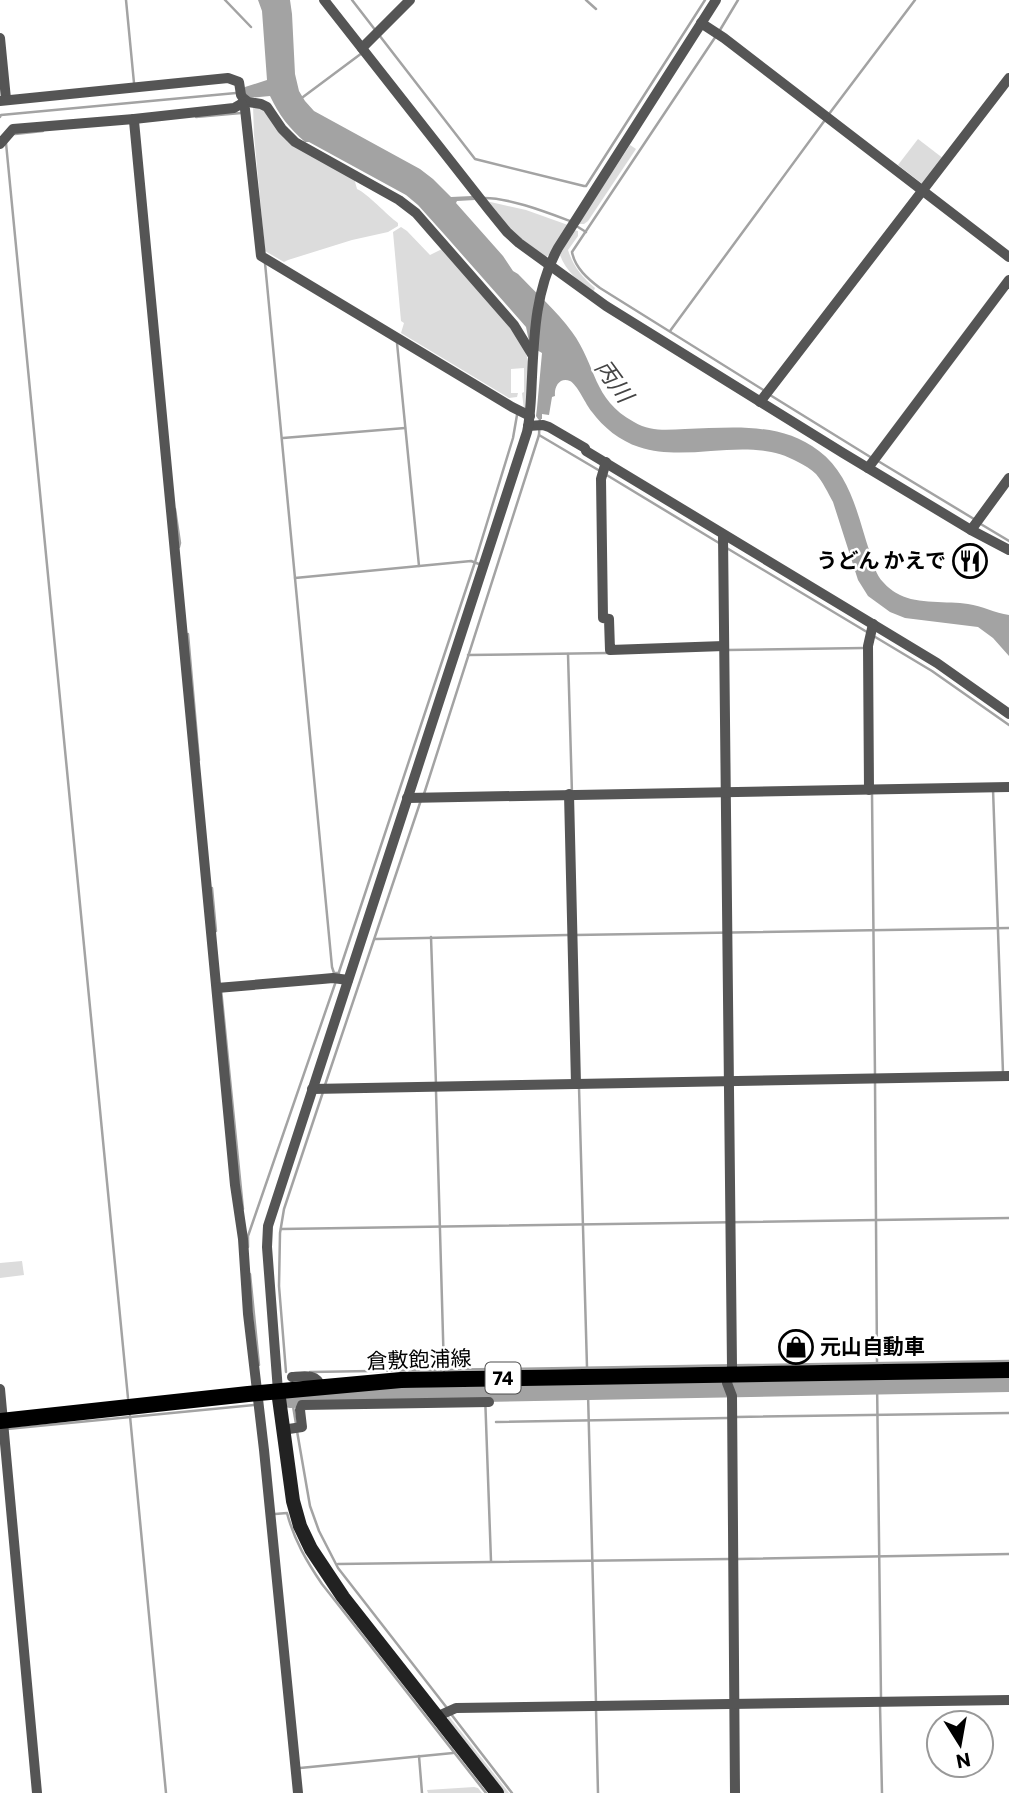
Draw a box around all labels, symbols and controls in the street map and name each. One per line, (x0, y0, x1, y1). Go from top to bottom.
water label: 丙川 (590, 354, 641, 410)
restaurant icon: うどん かえで (951, 542, 989, 580)
place label: うどん かえで (817, 547, 946, 572)
shop icon: 元山自動車 (777, 1328, 815, 1366)
place label: 元山自動車 (820, 1333, 925, 1358)
street label: 倉敷飽浦線 (366, 1344, 472, 1373)
road number: 74 (486, 1362, 520, 1394)
north arrow (925, 1709, 995, 1779)
text: N (954, 1749, 973, 1774)

